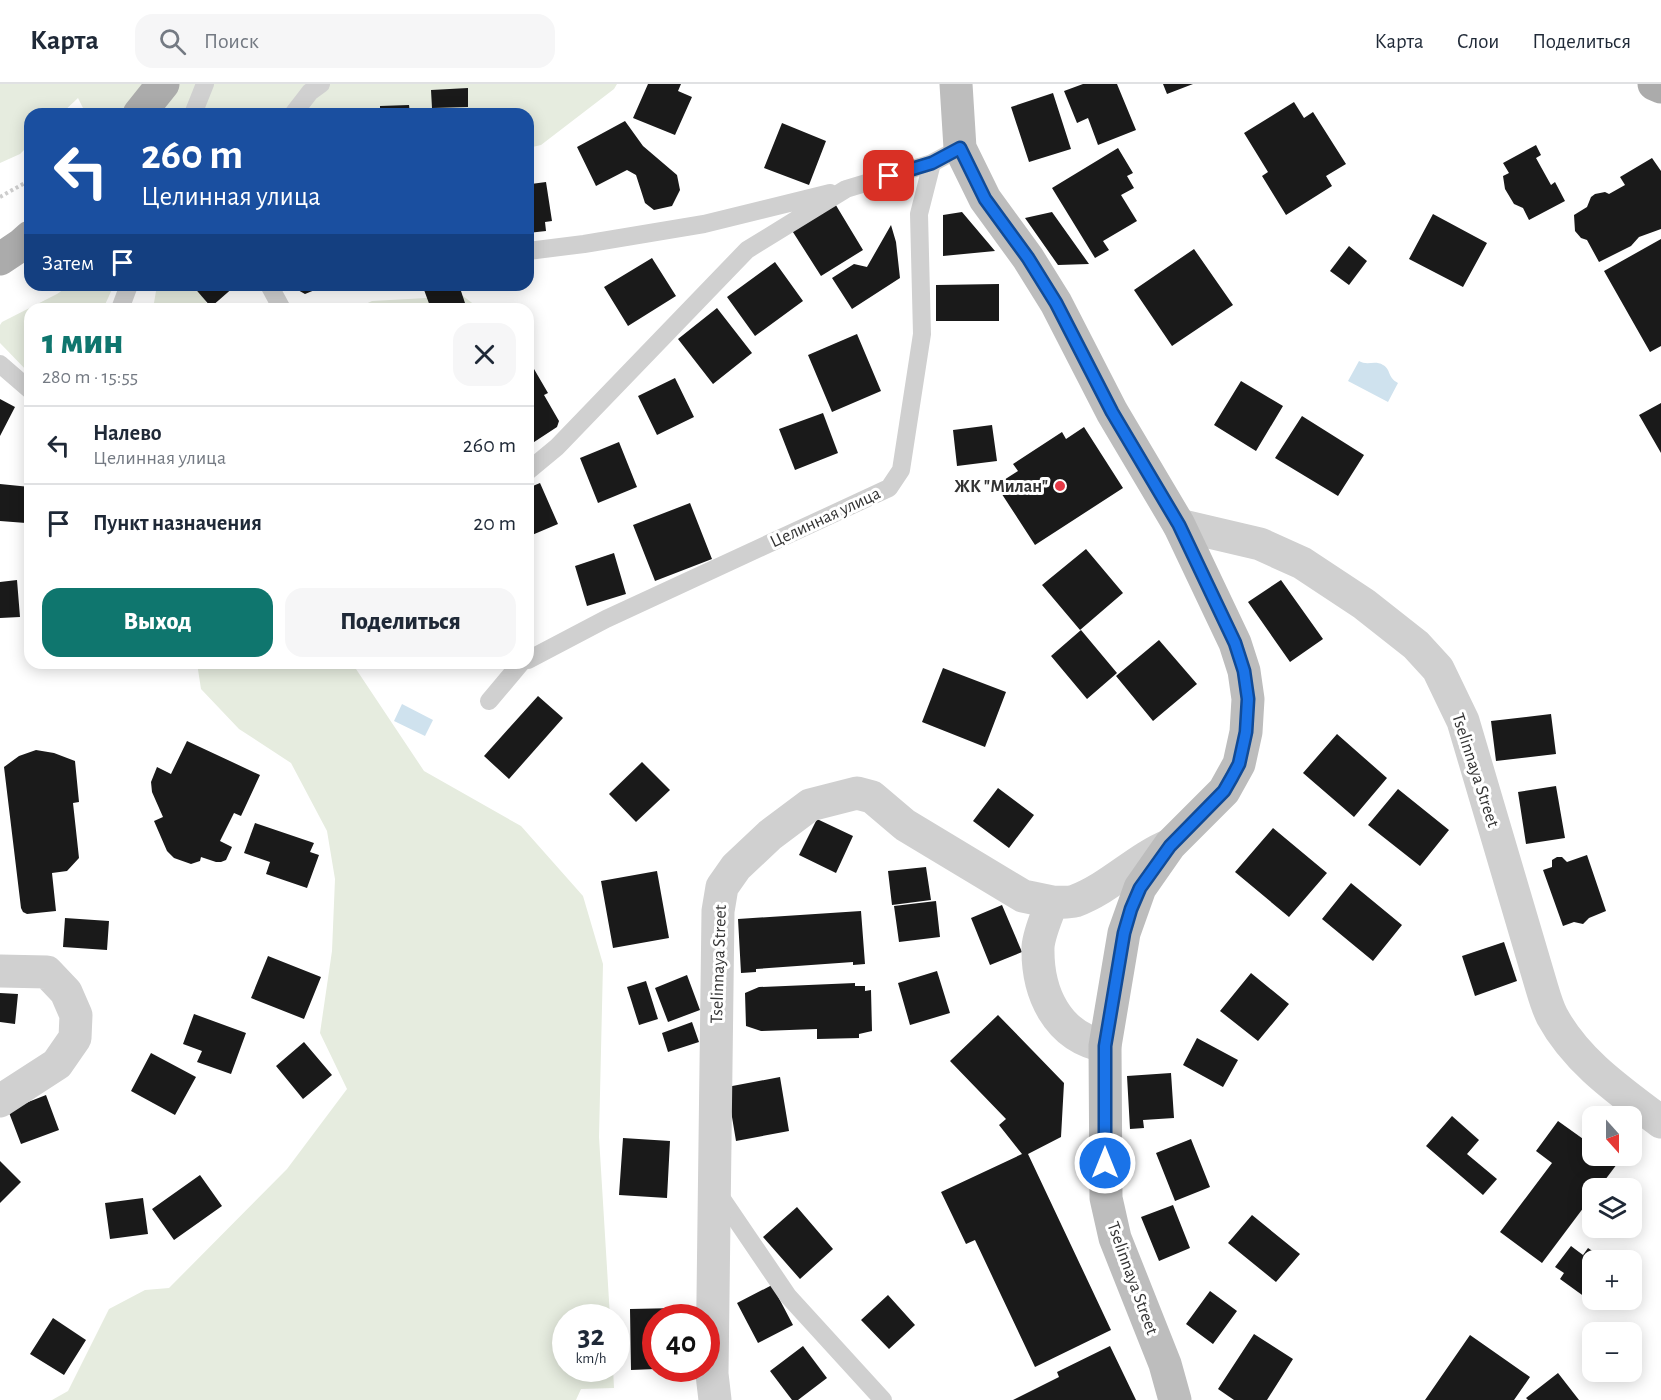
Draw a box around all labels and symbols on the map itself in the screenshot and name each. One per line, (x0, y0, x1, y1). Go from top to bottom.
pin (863, 150, 914, 201)
place label: ЖК "Милан" (954, 478, 1048, 496)
marker: ЖК "Милан" (1053, 479, 1067, 493)
street label: Целинная улица (767, 484, 883, 551)
street label: Tselinnaya Street (1448, 711, 1502, 830)
street label: Tselinnaya Street (708, 904, 730, 1024)
north arrow (1582, 1106, 1642, 1166)
position arrow (1073, 1131, 1137, 1195)
street label: Tselinnaya Street (1103, 1219, 1161, 1338)
speed limit sign: 40 (642, 1304, 720, 1382)

